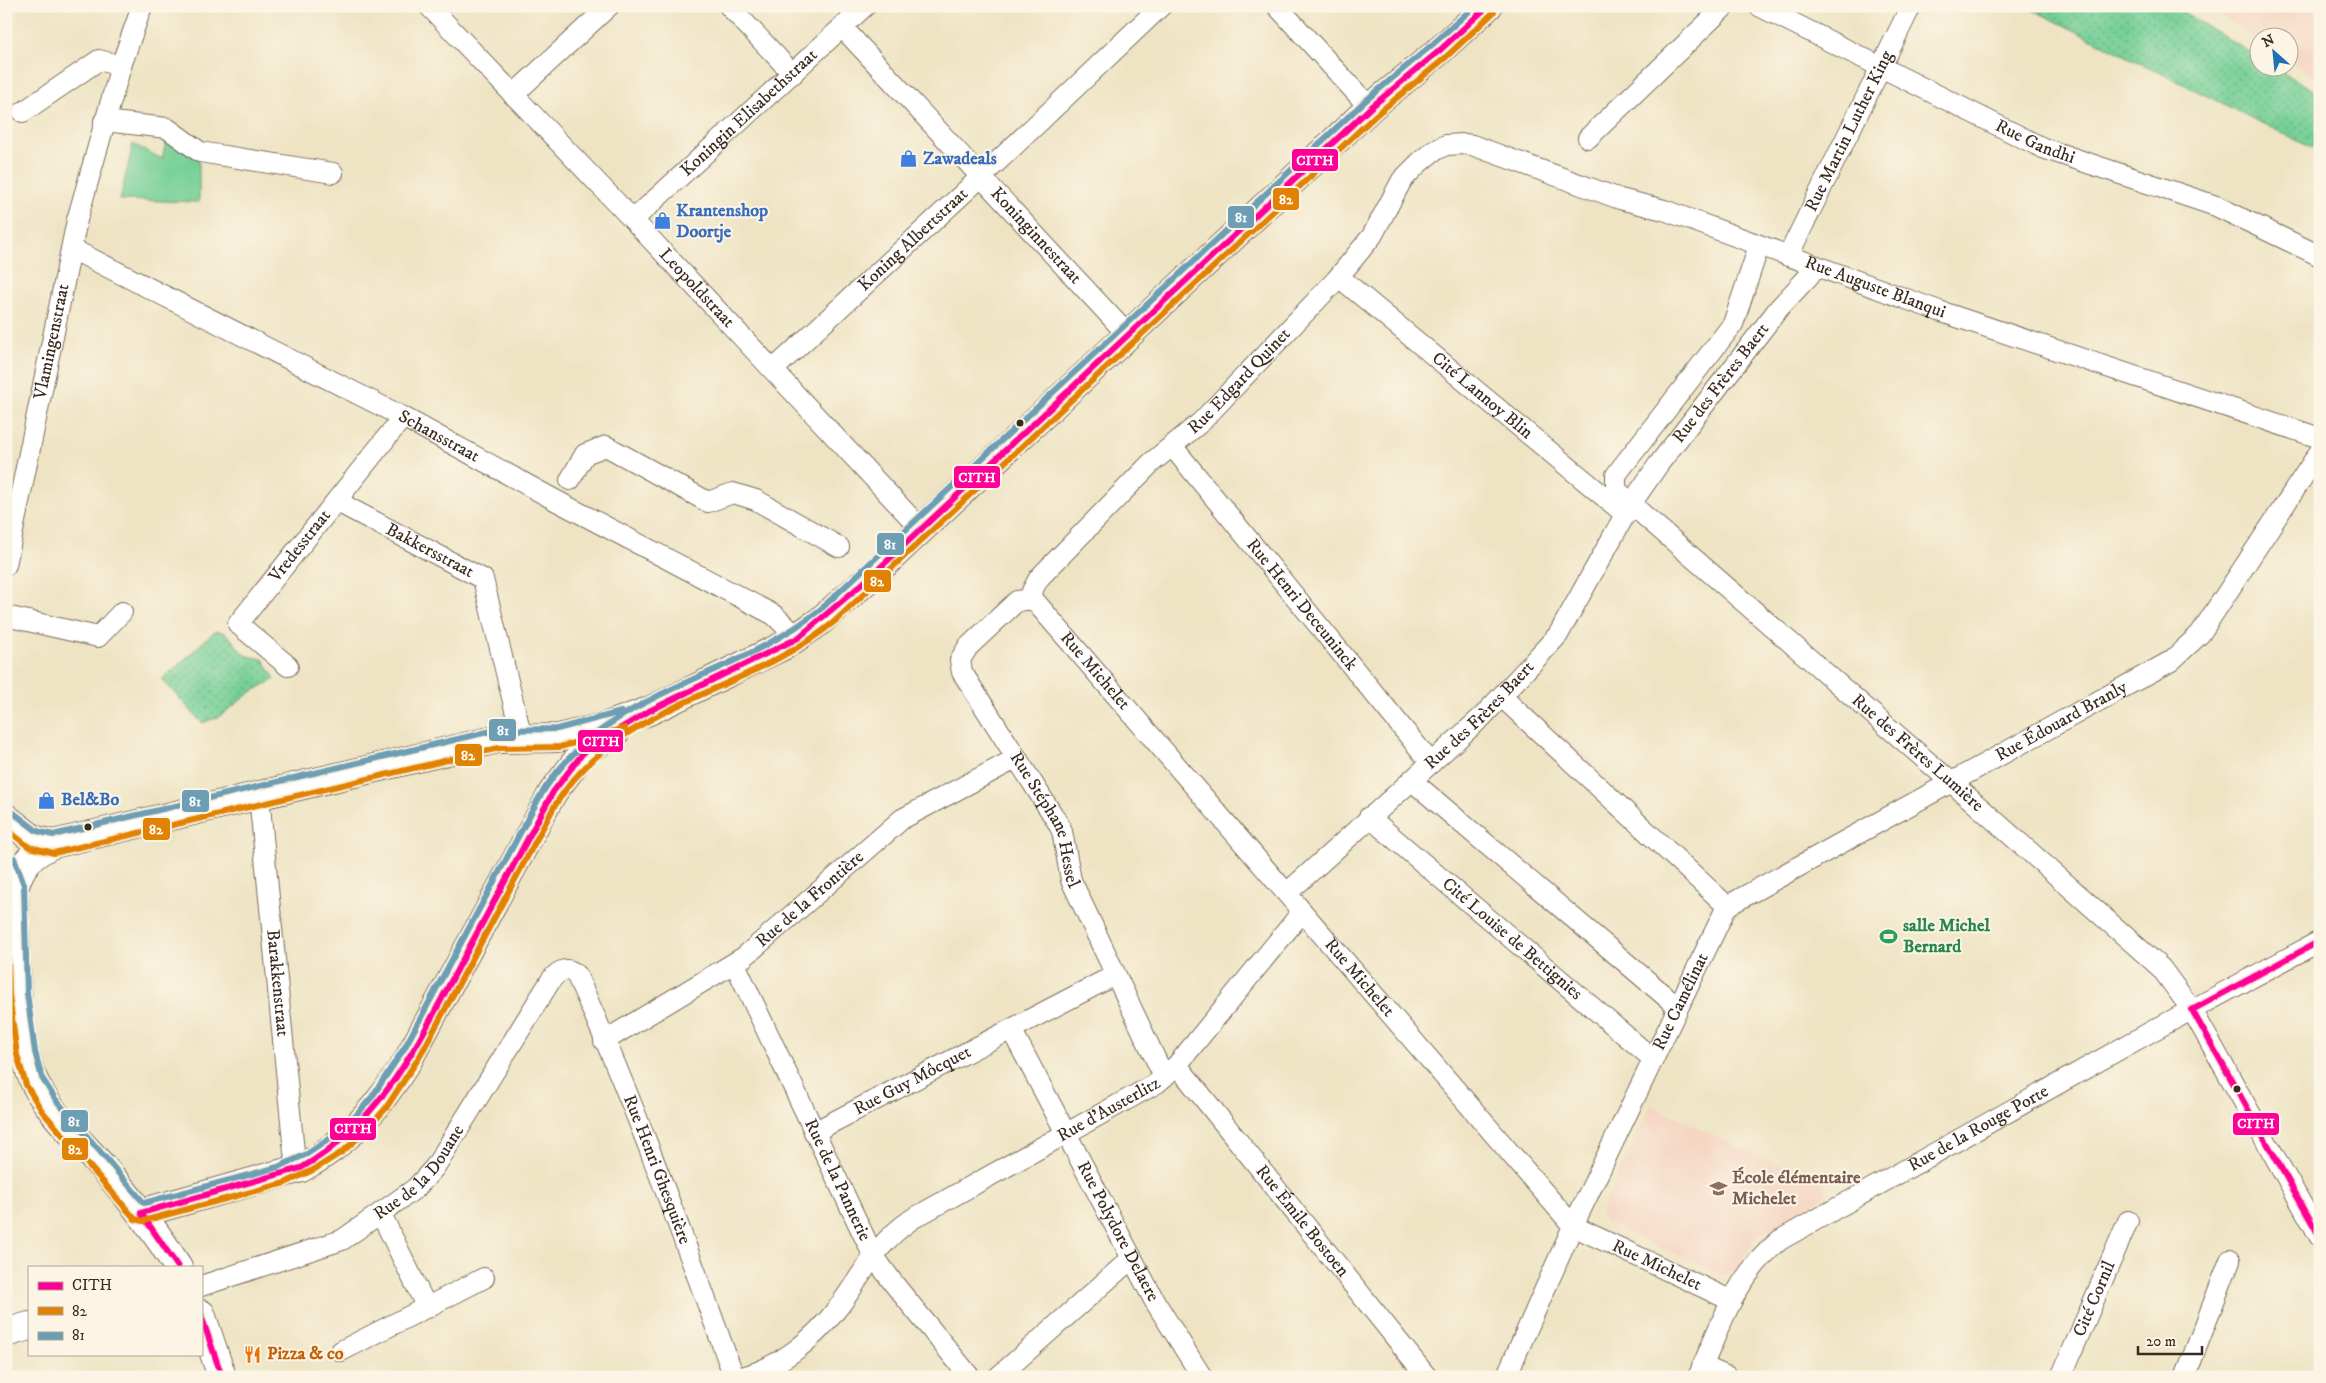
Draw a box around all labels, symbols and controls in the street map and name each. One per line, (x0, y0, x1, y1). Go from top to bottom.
north arrow (2248, 28, 2298, 78)
text: N (2259, 30, 2278, 52)
street label: Koningin Elisabethstraat (676, 44, 822, 181)
street label: Rue Martin Luther King (1800, 47, 1898, 215)
street label: Rue Gandhi (1992, 115, 2078, 169)
place label: Zawadeals (923, 148, 997, 170)
line badge: CITH (1291, 148, 1339, 172)
shop icon: Zawadeals (899, 149, 919, 169)
text: CITH (1296, 152, 1334, 170)
street label: Koning Albertstraat (854, 183, 973, 296)
street label: Koninginnestraat (986, 183, 1086, 289)
line badge: 82 (1272, 187, 1300, 211)
text: 82 (1279, 191, 1294, 209)
place label: Krantenshop Doortje (676, 200, 768, 243)
line badge: 81 (1227, 205, 1255, 229)
text: 81 (1235, 209, 1247, 227)
shop icon: Krantenshop Doortje (652, 211, 672, 231)
street label: Leopoldstraat (654, 244, 739, 333)
street label: Rue Auguste Blanqui (1802, 252, 1949, 323)
street label: Vlamingenstraat (29, 282, 75, 402)
street label: Rue des Frères Baert (1668, 319, 1774, 448)
street label: Rue Edgard Quinet (1184, 323, 1296, 439)
street label: Cité Lannoy Blin (1427, 347, 1538, 444)
street label: Schansstraat (394, 406, 483, 468)
unlabelled marker (1015, 418, 1025, 428)
line badge: CITH (953, 465, 1001, 489)
text: CITH (958, 469, 996, 487)
street label: Vredesstraat (264, 505, 336, 588)
street label: Bakkersstraat (382, 518, 478, 583)
line badge: 81 (876, 532, 905, 556)
street label: Rue Henri Deceuninck (1241, 534, 1362, 675)
text: 81 (884, 536, 896, 554)
line badge: 82 (863, 569, 892, 593)
text: 82 (870, 573, 885, 591)
street label: Rue Michelet (1055, 627, 1135, 715)
street label: Rue des Frères Baert (1420, 656, 1539, 774)
street label: Rue Édouard Branly (1992, 676, 2132, 767)
street label: Rue des Frères Lumière (1847, 689, 1988, 817)
line badge: 81 (488, 718, 517, 742)
text: 81 (497, 722, 509, 740)
line badge: CITH (577, 729, 624, 753)
text: CITH (582, 733, 620, 751)
line badge: 82 (454, 743, 483, 767)
text: 82 (461, 747, 476, 765)
street label: Rue Stéphane Hessel (1005, 748, 1085, 892)
place label: Bel&Bo (61, 789, 119, 811)
line badge: 81 (181, 789, 210, 813)
shop icon: Bel&Bo (37, 790, 57, 810)
text: 81 (189, 793, 201, 811)
line badge: 82 (142, 817, 171, 841)
text: 82 (149, 821, 164, 839)
unlabelled marker (83, 822, 93, 832)
street label: Rue de la Frontière (752, 846, 869, 952)
street label: Cité Louise de Bettignies (1437, 873, 1587, 1005)
place label: salle Michel Bernard (1903, 915, 1990, 958)
sports icon: salle Michel Bernard (1879, 926, 1899, 946)
street label: Barakkenstraat (261, 929, 294, 1038)
street label: Rue Michelet (1320, 934, 1399, 1022)
street label: Rue Camélinat (1648, 949, 1714, 1054)
street label: Rue Guy Môcquet (850, 1041, 975, 1120)
street label: Rue d'Austerlitz (1053, 1072, 1164, 1147)
street label: Rue de la Rouge Porte (1904, 1080, 2052, 1177)
unlabelled marker (2232, 1084, 2242, 1094)
street label: Rue Henri Ghesquière (618, 1092, 696, 1247)
line badge: 81 (60, 1109, 89, 1133)
line badge: CITH (2232, 1112, 2280, 1136)
text: 81 (68, 1113, 80, 1131)
street label: Rue de la Pannerie (799, 1115, 876, 1244)
text: CITH (2237, 1115, 2275, 1133)
line badge: CITH (329, 1117, 377, 1141)
text: CITH (334, 1120, 372, 1138)
street label: Rue de la Douane (370, 1121, 469, 1225)
line badge: 82 (61, 1137, 89, 1161)
text: 82 (68, 1141, 83, 1159)
street label: Rue Polydore Delaere (1072, 1158, 1164, 1306)
street label: Rue Émile Bostoen (1251, 1161, 1354, 1282)
place label: École élémentaire Michelet (1732, 1166, 1861, 1210)
school or university icon: École élémentaire Michelet (1708, 1178, 1728, 1198)
street label: Rue Michelet (1608, 1235, 1705, 1296)
street label: Cité Cornil (2069, 1257, 2121, 1340)
legend (28, 1266, 202, 1356)
text: CITH (72, 1276, 112, 1295)
text: 82 (72, 1302, 88, 1321)
scale bar (2138, 1323, 2202, 1355)
text: 81 (72, 1326, 85, 1345)
text: 20 m (2146, 1332, 2176, 1351)
place label: Pizza & co (267, 1343, 344, 1365)
restaurant icon: Pizza & co (243, 1344, 263, 1364)

